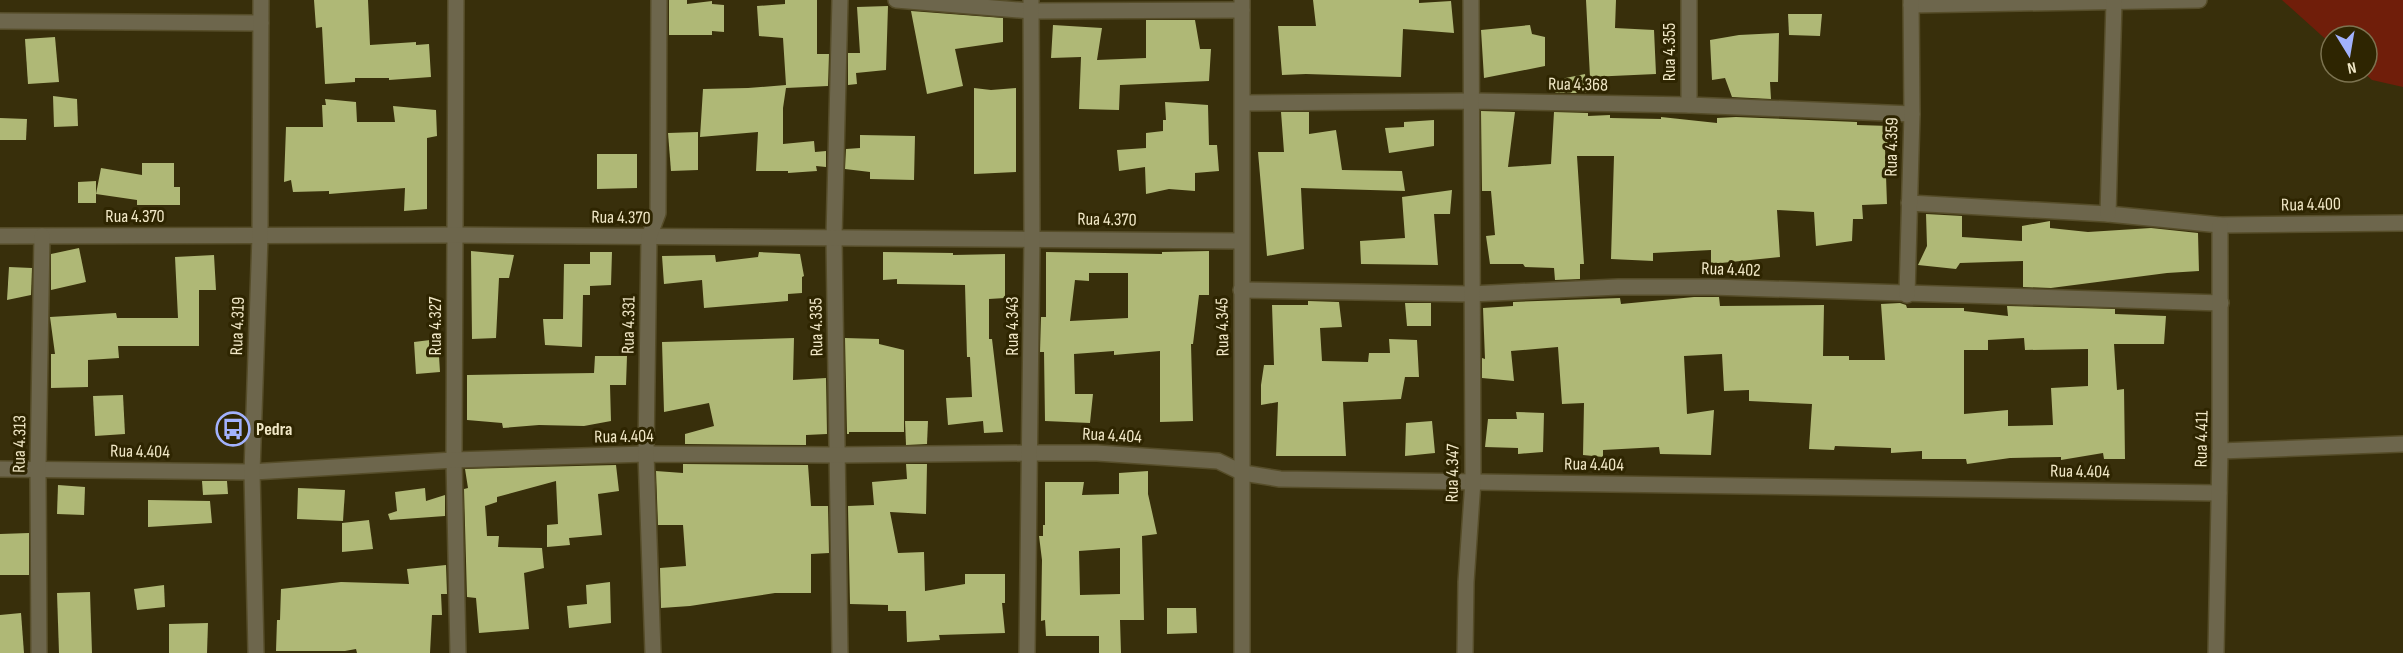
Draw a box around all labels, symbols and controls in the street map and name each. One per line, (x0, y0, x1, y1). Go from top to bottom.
street label: Rua 4.355 (1659, 23, 1680, 81)
north arrow (2319, 24, 2379, 84)
text: N (2346, 57, 2358, 77)
street label: Rua 4.368 (1548, 73, 1608, 96)
street label: Rua 4.359 (1880, 117, 1903, 177)
street label: Rua 4.400 (2281, 193, 2341, 216)
street label: Rua 4.370 (105, 206, 165, 227)
street label: Rua 4.370 (591, 206, 651, 229)
street label: Rua 4.370 (1077, 208, 1137, 231)
street label: Rua 4.402 (1701, 258, 1761, 281)
street label: Rua 4.331 (617, 295, 640, 354)
street label: Rua 4.319 (226, 296, 249, 356)
street label: Rua 4.327 (425, 296, 446, 355)
street label: Rua 4.343 (1002, 296, 1023, 356)
street label: Rua 4.335 (805, 297, 828, 357)
street label: Rua 4.345 (1211, 297, 1234, 357)
street label: Rua 4.411 (2191, 410, 2213, 468)
bus stop icon: Pedra (215, 411, 251, 447)
street label: Rua 4.313 (8, 415, 31, 473)
place label: Pedra (256, 419, 292, 440)
street label: Rua 4.404 (1082, 423, 1143, 448)
street label: Rua 4.404 (594, 425, 654, 448)
street label: Rua 4.404 (110, 440, 170, 463)
street label: Rua 4.347 (1441, 443, 1464, 503)
street label: Rua 4.404 (1564, 453, 1624, 476)
street label: Rua 4.404 (2050, 460, 2110, 483)

